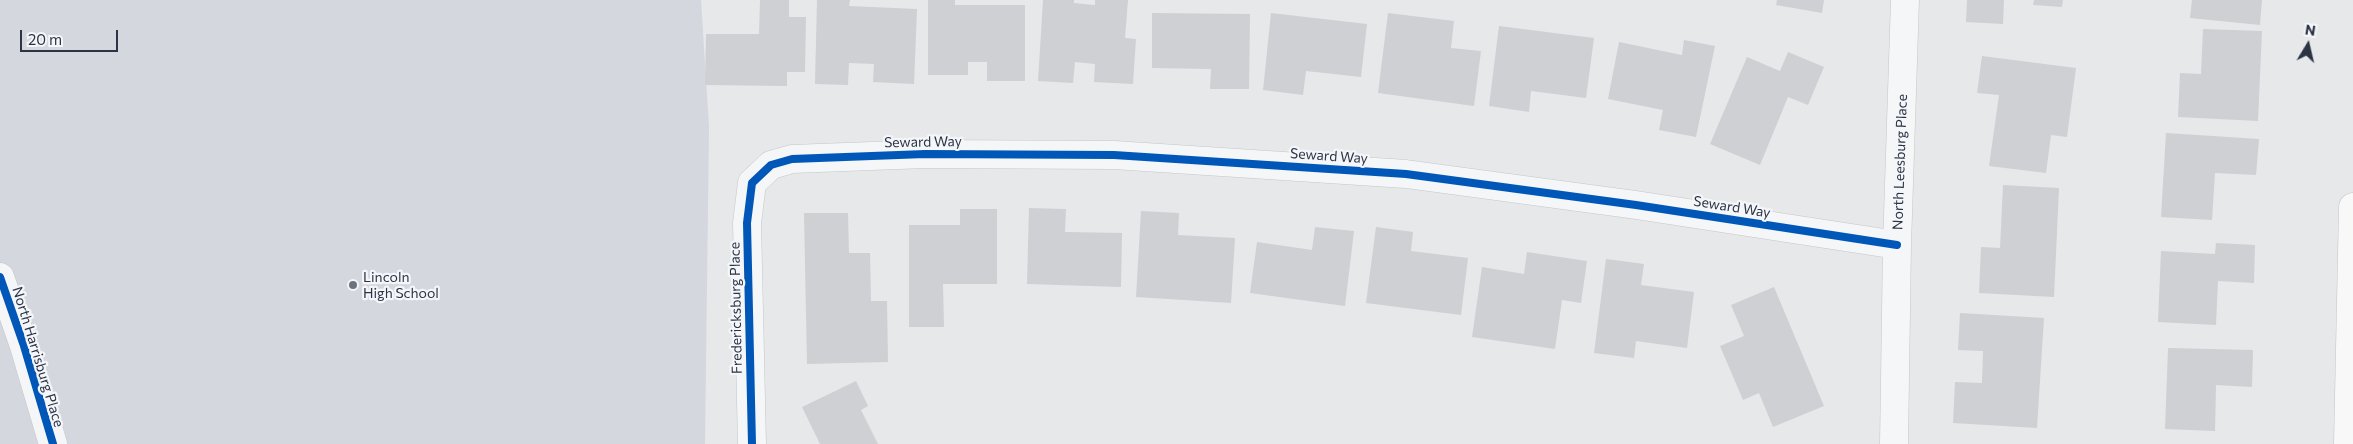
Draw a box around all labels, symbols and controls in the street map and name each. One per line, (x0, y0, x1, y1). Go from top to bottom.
scale bar (22, 20, 120, 52)
north arrow (2283, 20, 2333, 70)
text: N (2304, 20, 2317, 39)
text: 20 m (28, 30, 62, 48)
street label: North Leesburg Place (1889, 94, 1911, 230)
street label: Seward Way (884, 133, 962, 151)
street label: Seward Way (1290, 145, 1368, 167)
street label: Seward Way (1692, 193, 1772, 221)
street label: Fredericksburg Place (726, 242, 746, 374)
place label: Lincoln High School (363, 269, 439, 302)
marker: Lincoln High School (347, 279, 359, 291)
street label: North Harrisburg Place (9, 285, 67, 429)

